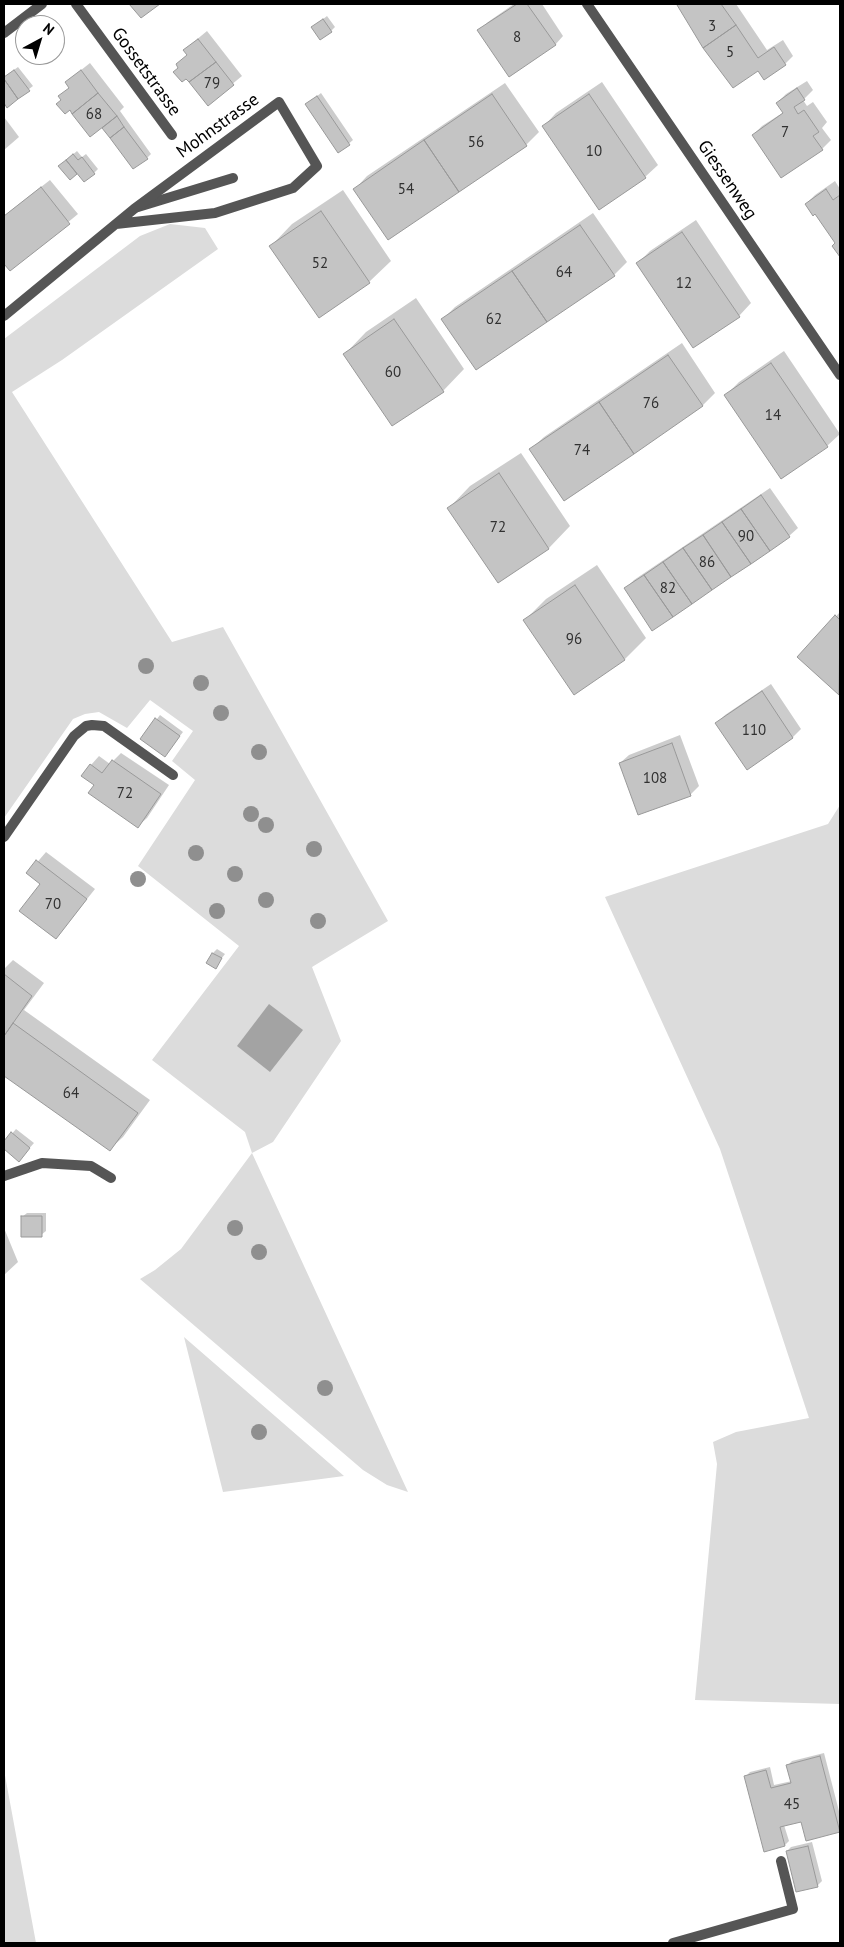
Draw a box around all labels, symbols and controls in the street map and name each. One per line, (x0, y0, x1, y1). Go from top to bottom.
north arrow (15, 15, 65, 65)
house number: 3 (708, 18, 716, 36)
text: N (40, 19, 58, 39)
street label: Gossetstrasse (107, 24, 185, 120)
house number: 8 (513, 29, 521, 47)
house number: 5 (726, 44, 734, 62)
house number: 79 (204, 75, 220, 93)
street label: Mohnstrasse (173, 89, 263, 163)
house number: 68 (86, 106, 102, 124)
house number: 7 (781, 124, 789, 142)
house number: 56 (468, 134, 484, 152)
street label: Giessenweg (693, 136, 761, 224)
house number: 10 (586, 143, 602, 161)
house number: 54 (398, 181, 414, 199)
house number: 52 (312, 255, 328, 273)
house number: 64 (556, 264, 572, 282)
house number: 12 (676, 275, 692, 293)
house number: 62 (486, 311, 502, 329)
house number: 60 (385, 364, 401, 382)
house number: 76 (643, 395, 659, 413)
house number: 14 (765, 407, 781, 425)
house number: 74 (574, 442, 590, 460)
house number: 72 (490, 519, 506, 537)
house number: 90 (738, 528, 754, 546)
house number: 86 (699, 554, 715, 572)
house number: 82 (660, 580, 676, 598)
house number: 96 (566, 631, 582, 649)
house number: 110 (742, 722, 766, 740)
house number: 108 (643, 770, 667, 788)
house number: 72 (117, 785, 133, 803)
house number: 70 (45, 896, 61, 914)
house number: 64 (63, 1085, 79, 1103)
house number: 45 (784, 1796, 800, 1814)

